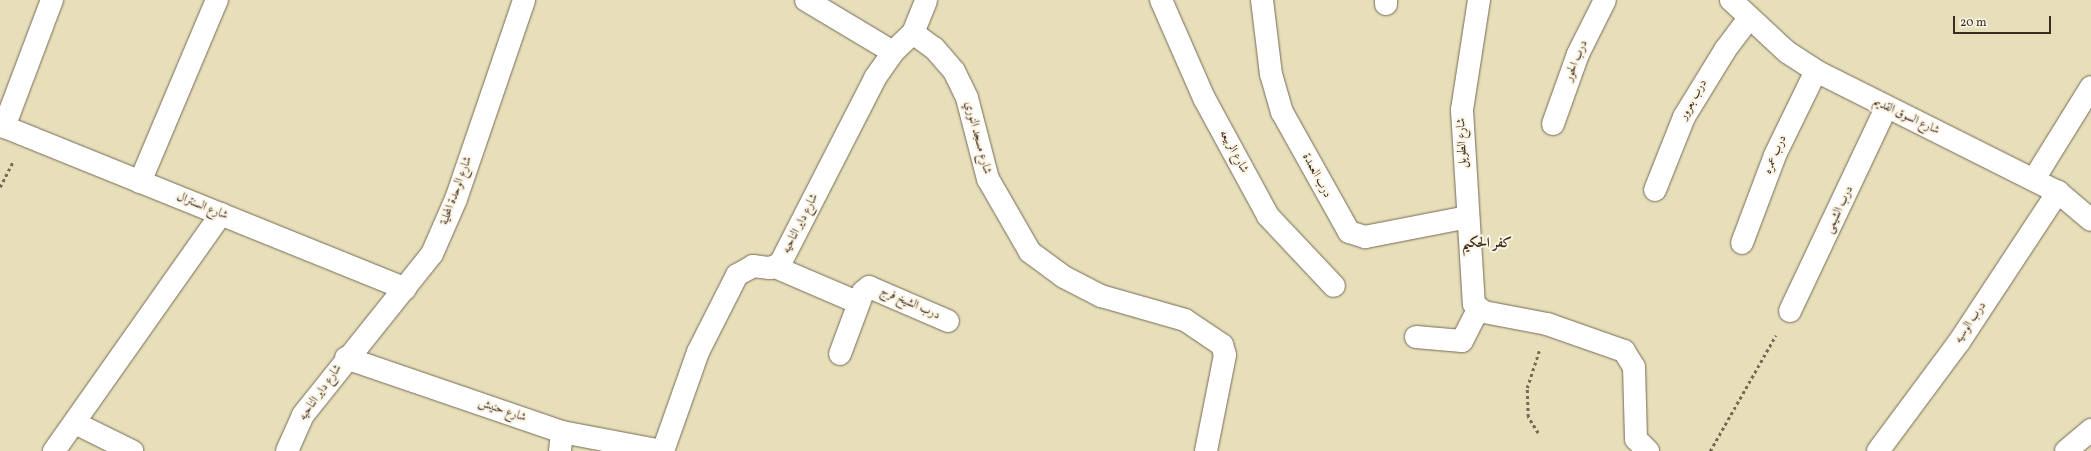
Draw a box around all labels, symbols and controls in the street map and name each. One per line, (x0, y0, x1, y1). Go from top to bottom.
scale bar (1955, 8, 2053, 34)
text: 20 m (1960, 15, 1987, 31)
street label: درب الحور (1562, 38, 1592, 84)
street label: درب بعرور (1677, 77, 1711, 123)
street label: شارع السوق القديم (1871, 95, 1941, 139)
street label: شارع مسجد النوري (960, 100, 994, 176)
street label: شارع الطويل (1455, 118, 1471, 168)
street label: شارع الربيعه (1215, 128, 1251, 176)
street label: درب عمره (1761, 133, 1791, 177)
street label: درب العمدة (1298, 151, 1334, 201)
street label: شارع الوحدة المحلية (438, 155, 476, 227)
street label: درب الشيمى (1823, 184, 1857, 236)
street label: شارع السنترال (174, 190, 230, 224)
street label: شارع داير الناحيه (780, 192, 822, 256)
district label: كفر الحكيم (1462, 236, 1512, 252)
street label: درب الشيخ فرج (878, 284, 942, 324)
street label: درب الوسيه (1952, 300, 1990, 346)
street label: شارع داير الناحيه (296, 362, 346, 424)
street label: شارع حنيش (476, 396, 528, 426)

